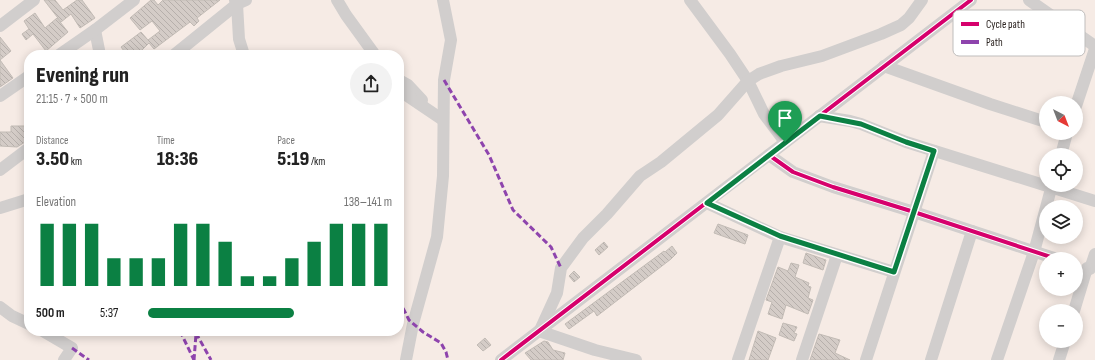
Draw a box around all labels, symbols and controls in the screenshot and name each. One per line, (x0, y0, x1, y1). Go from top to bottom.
legend (953, 10, 1085, 56)
text: Cycle path (986, 18, 1025, 31)
text: Path (986, 36, 1003, 49)
text: Evening run (36, 62, 129, 89)
button: share (350, 63, 392, 105)
text: 21:15 · 7 × 500 m (36, 91, 108, 107)
north arrow (1039, 96, 1083, 140)
map controls (1039, 96, 1083, 348)
pin (768, 101, 802, 142)
icon: arrive (774, 107, 796, 129)
text: Distance (36, 134, 68, 147)
text: Time (157, 134, 175, 147)
text: Pace (277, 134, 295, 147)
text: 3.50 (36, 147, 69, 171)
text: 18:36 (157, 147, 198, 171)
text: 5:19 (277, 147, 309, 171)
button: locate (1039, 148, 1083, 192)
text: km (69, 155, 82, 168)
text: /km (309, 155, 325, 168)
text: Elevation (36, 194, 76, 210)
text: 138–141 m (344, 194, 392, 210)
button: layers (1039, 200, 1083, 244)
button: + (1039, 252, 1083, 296)
button: − (1039, 304, 1083, 348)
text: 500 m (36, 305, 65, 321)
text: 5:37 (100, 305, 118, 321)

